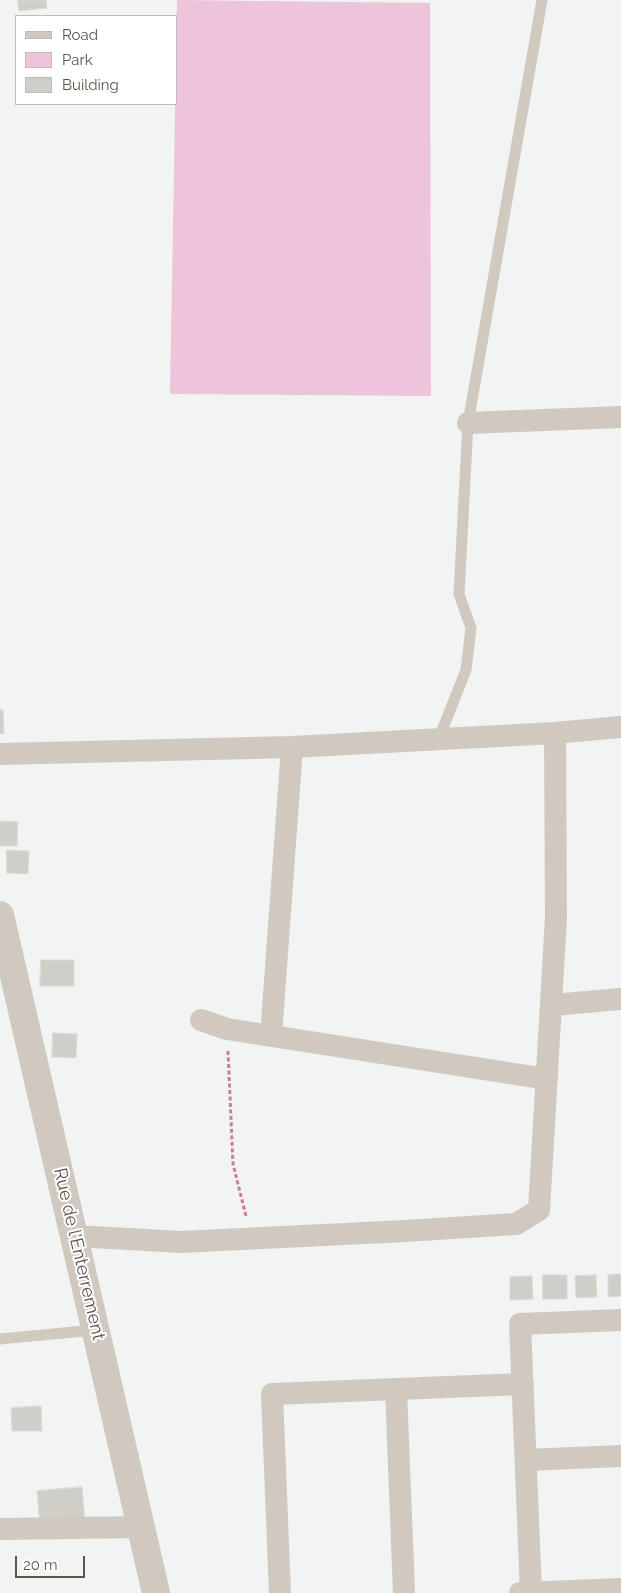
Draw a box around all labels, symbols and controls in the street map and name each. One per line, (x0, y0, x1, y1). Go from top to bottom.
legend (15, 15, 178, 105)
text: Road (62, 26, 98, 44)
text: Park (62, 51, 93, 69)
text: Building (62, 76, 119, 94)
street label: Rue de l'Enterrement (49, 1166, 109, 1342)
scale bar (18, 1546, 88, 1578)
text: 20 m (23, 1556, 58, 1574)

